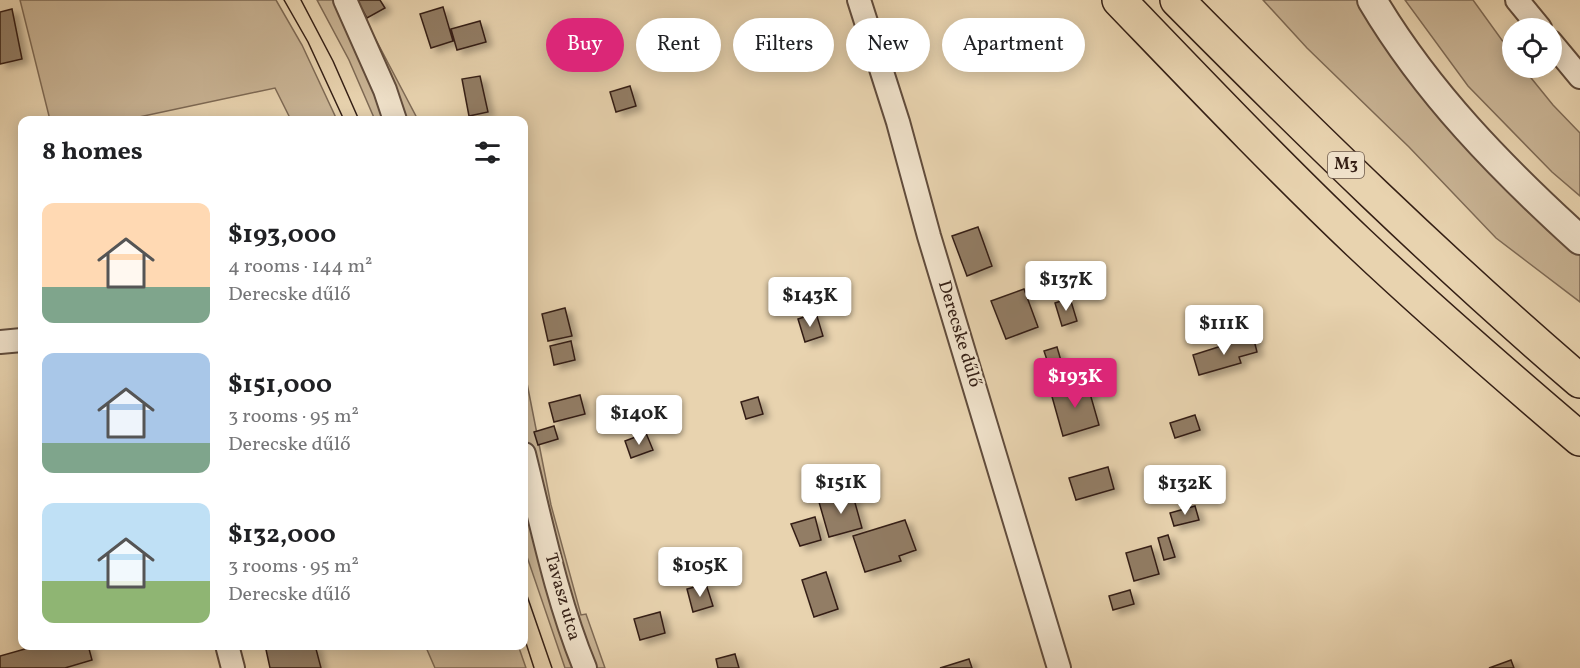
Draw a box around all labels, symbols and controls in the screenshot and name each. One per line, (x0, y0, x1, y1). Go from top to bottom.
chip: Buy (546, 18, 624, 72)
chip: Rent (636, 18, 721, 72)
chip: Filters (733, 18, 834, 72)
chip: New (846, 18, 930, 72)
chip: Apartment (942, 18, 1085, 72)
map controls (1502, 18, 1562, 78)
button: locate (1502, 18, 1562, 78)
text: 8 homes (42, 134, 143, 170)
icon: filters (471, 136, 504, 169)
road number: M3 (1328, 152, 1364, 178)
text: $193,000 (228, 217, 336, 253)
icon: home (90, 227, 162, 299)
text: 4 rooms · 144 m² (228, 253, 373, 281)
pin: $137K (1024, 261, 1108, 312)
text: $137K (1039, 266, 1093, 294)
pin: $143K (768, 277, 852, 328)
street label: Derecske dűlő (931, 278, 987, 390)
text: Derecske dűlő (228, 281, 351, 309)
text: $143K (782, 282, 838, 310)
pin: $111K (1182, 305, 1266, 356)
text: $111K (1199, 310, 1249, 338)
pin: $193K (1033, 358, 1117, 409)
text: $193K (1048, 363, 1102, 391)
text: $151,000 (228, 367, 332, 403)
icon: home (90, 377, 162, 449)
pin: $140K (597, 395, 681, 446)
text: $140K (610, 400, 668, 428)
text: 3 rooms · 95 m² (228, 403, 359, 431)
text: Derecske dűlő (228, 431, 351, 459)
pin: $151K (799, 464, 883, 515)
pin: $132K (1143, 465, 1227, 516)
text: $151K (815, 469, 867, 497)
text: $132K (1158, 470, 1212, 498)
text: $132,000 (228, 517, 336, 553)
icon: home (90, 527, 162, 599)
pin: $105K (658, 547, 742, 598)
street label: Tavasz utca (538, 550, 586, 644)
text: $105K (672, 552, 728, 580)
text: 3 rooms · 95 m² (228, 553, 359, 581)
text: Derecske dűlő (228, 581, 351, 609)

